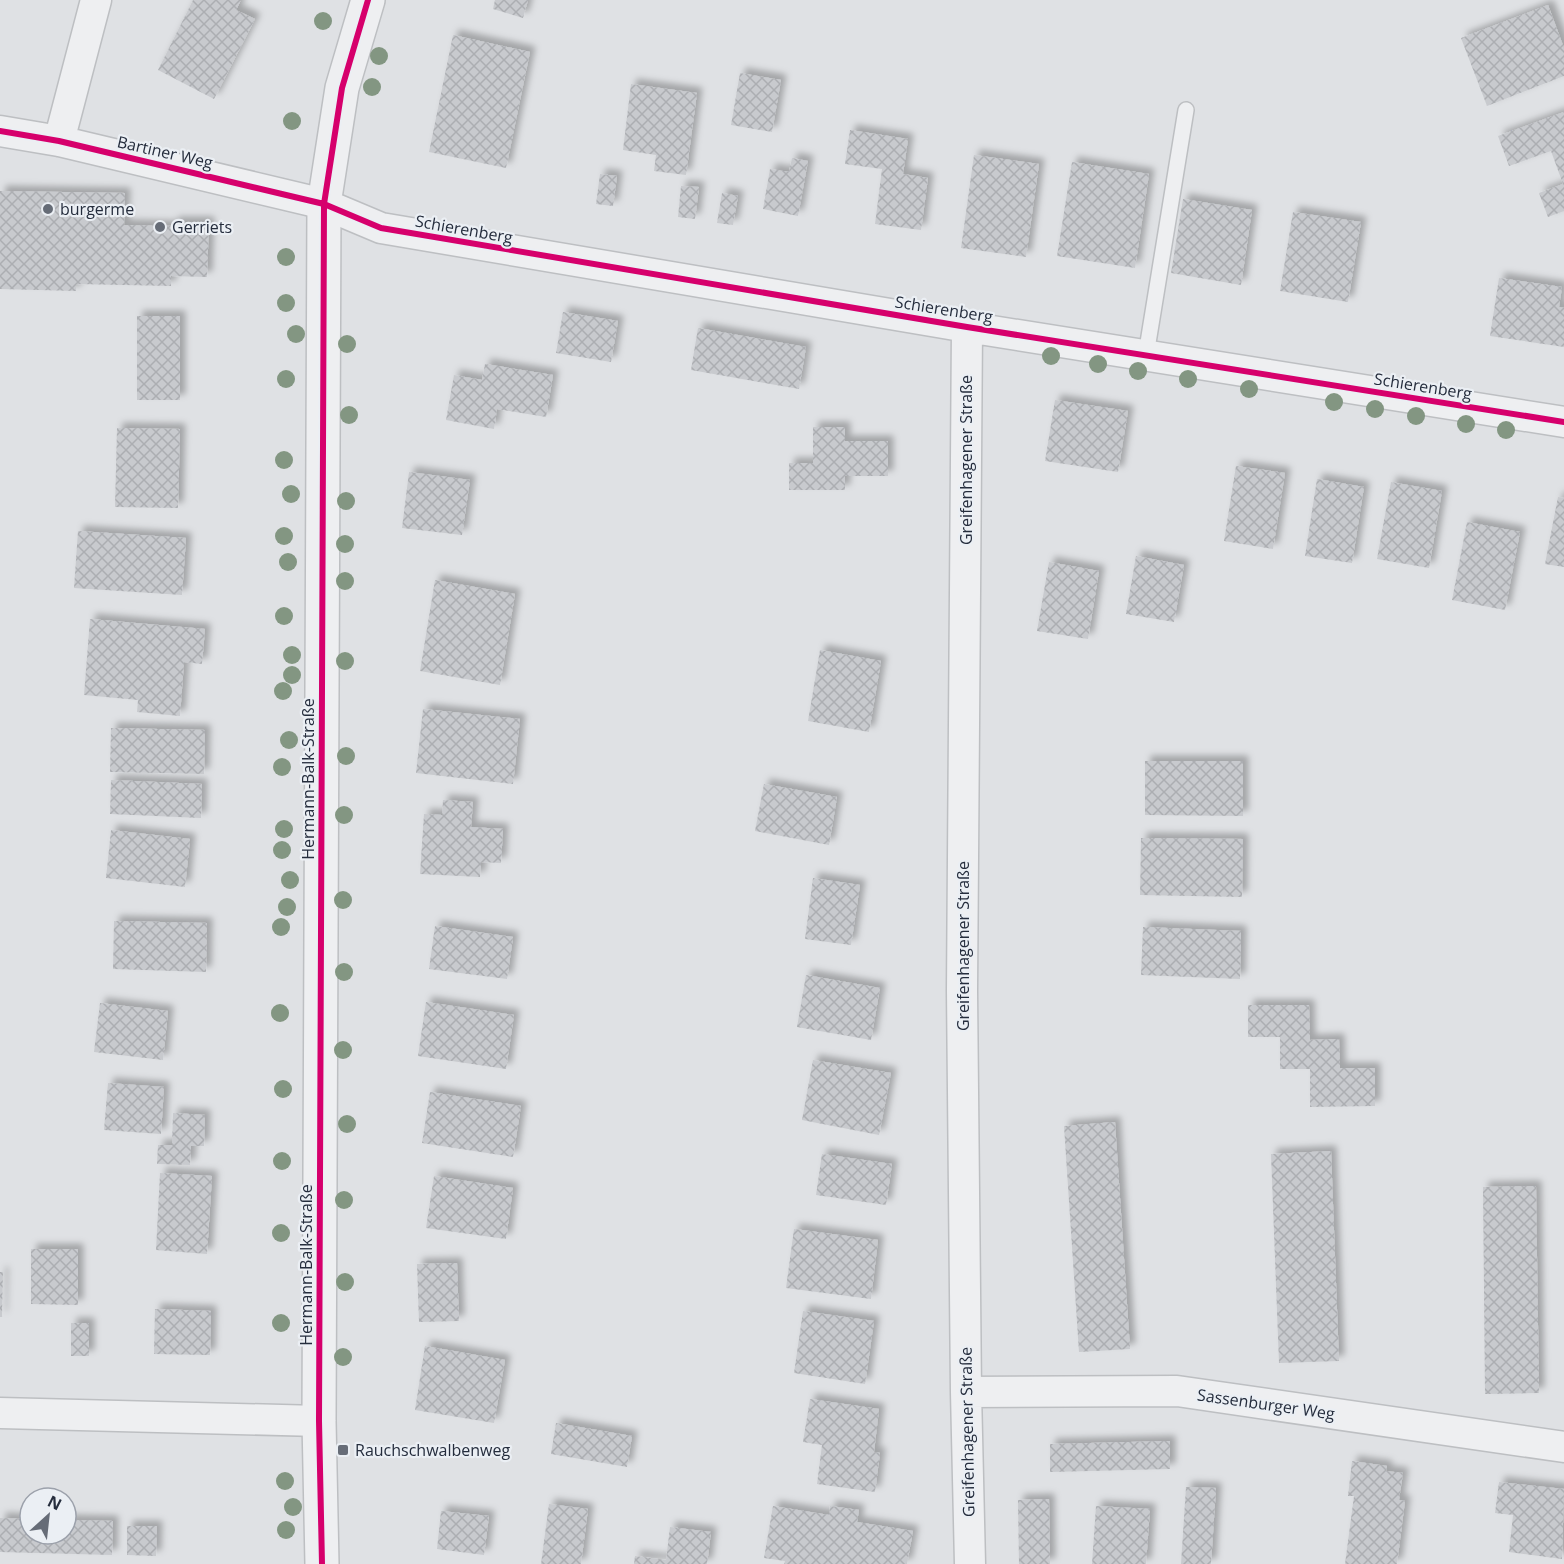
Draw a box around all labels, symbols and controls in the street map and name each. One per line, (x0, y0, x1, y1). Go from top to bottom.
street label: Bartiner Weg (115, 130, 215, 174)
place label: burgerme (60, 198, 134, 220)
marker: burgerme (41, 202, 55, 216)
street label: Schierenberg (414, 210, 515, 248)
place label: Gerriets (172, 216, 232, 238)
marker: Gerriets (153, 220, 167, 234)
street label: Schierenberg (894, 290, 995, 328)
street label: Schierenberg (1373, 367, 1474, 405)
street label: Greifenhagener Straße (955, 375, 977, 545)
street label: Hermann-Balk-Straße (297, 698, 319, 860)
street label: Greifenhagener Straße (952, 861, 974, 1031)
street label: Hermann-Balk-Straße (295, 1184, 317, 1346)
street label: Greifenhagener Straße (955, 1347, 979, 1517)
street label: Sassenburger Weg (1196, 1383, 1336, 1425)
place label: Rauchschwalbenweg (355, 1439, 510, 1461)
marker: Rauchschwalbenweg (336, 1443, 350, 1457)
north arrow (18, 1486, 78, 1546)
text: N (44, 1490, 66, 1515)

